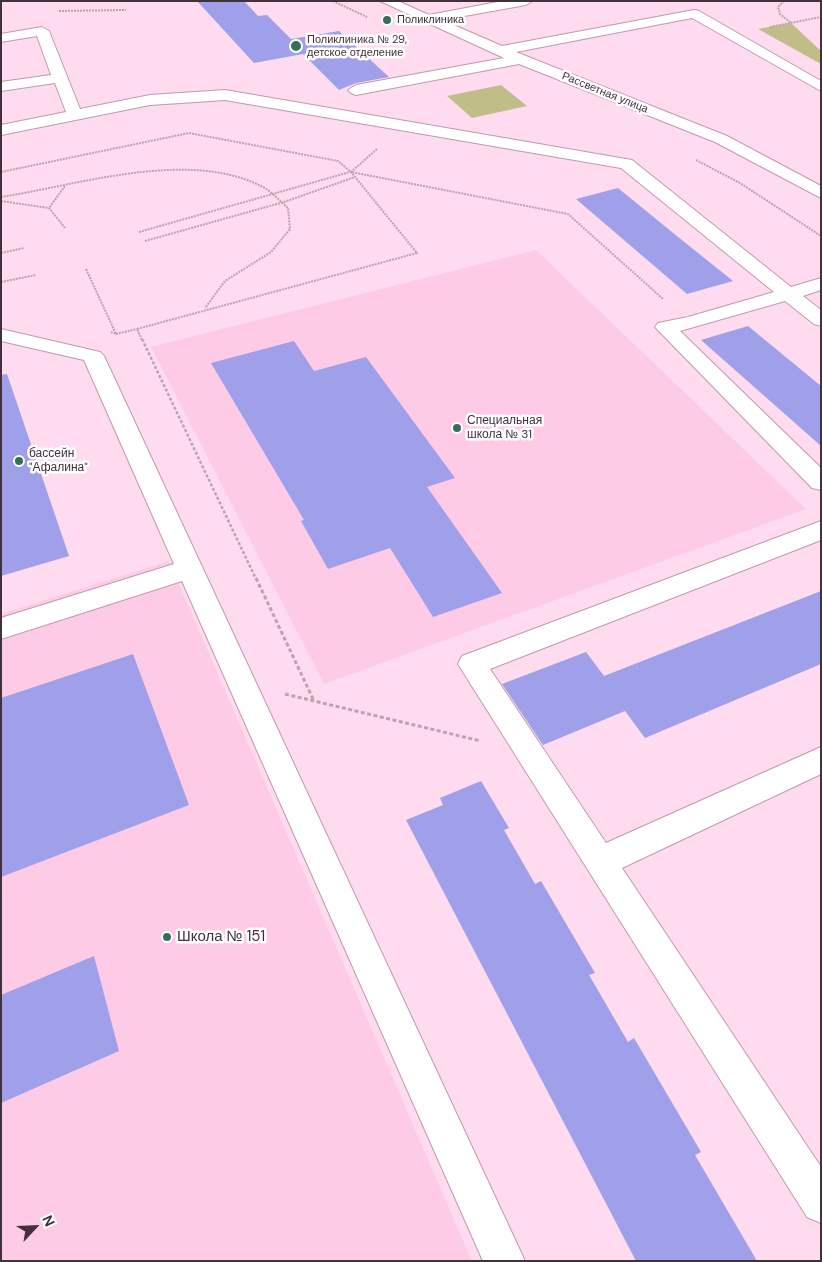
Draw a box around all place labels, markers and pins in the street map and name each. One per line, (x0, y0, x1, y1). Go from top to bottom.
place label: Поликлиника (397, 13, 464, 27)
marker: Поликлиника (381, 14, 393, 26)
place label: Поликлиника № 29, детское отделение (307, 33, 407, 59)
marker: Поликлиника № 29, детское отделение (289, 39, 303, 53)
place label: Специальная школа № 31 (467, 414, 542, 442)
marker: Специальная школа № 31 (451, 422, 463, 434)
place label: бассейн "Афалина" (29, 447, 88, 475)
marker: бассейн "Афалина" (13, 455, 25, 467)
place label: Школа № 151 (177, 928, 265, 946)
marker: Школа № 151 (161, 931, 173, 943)

